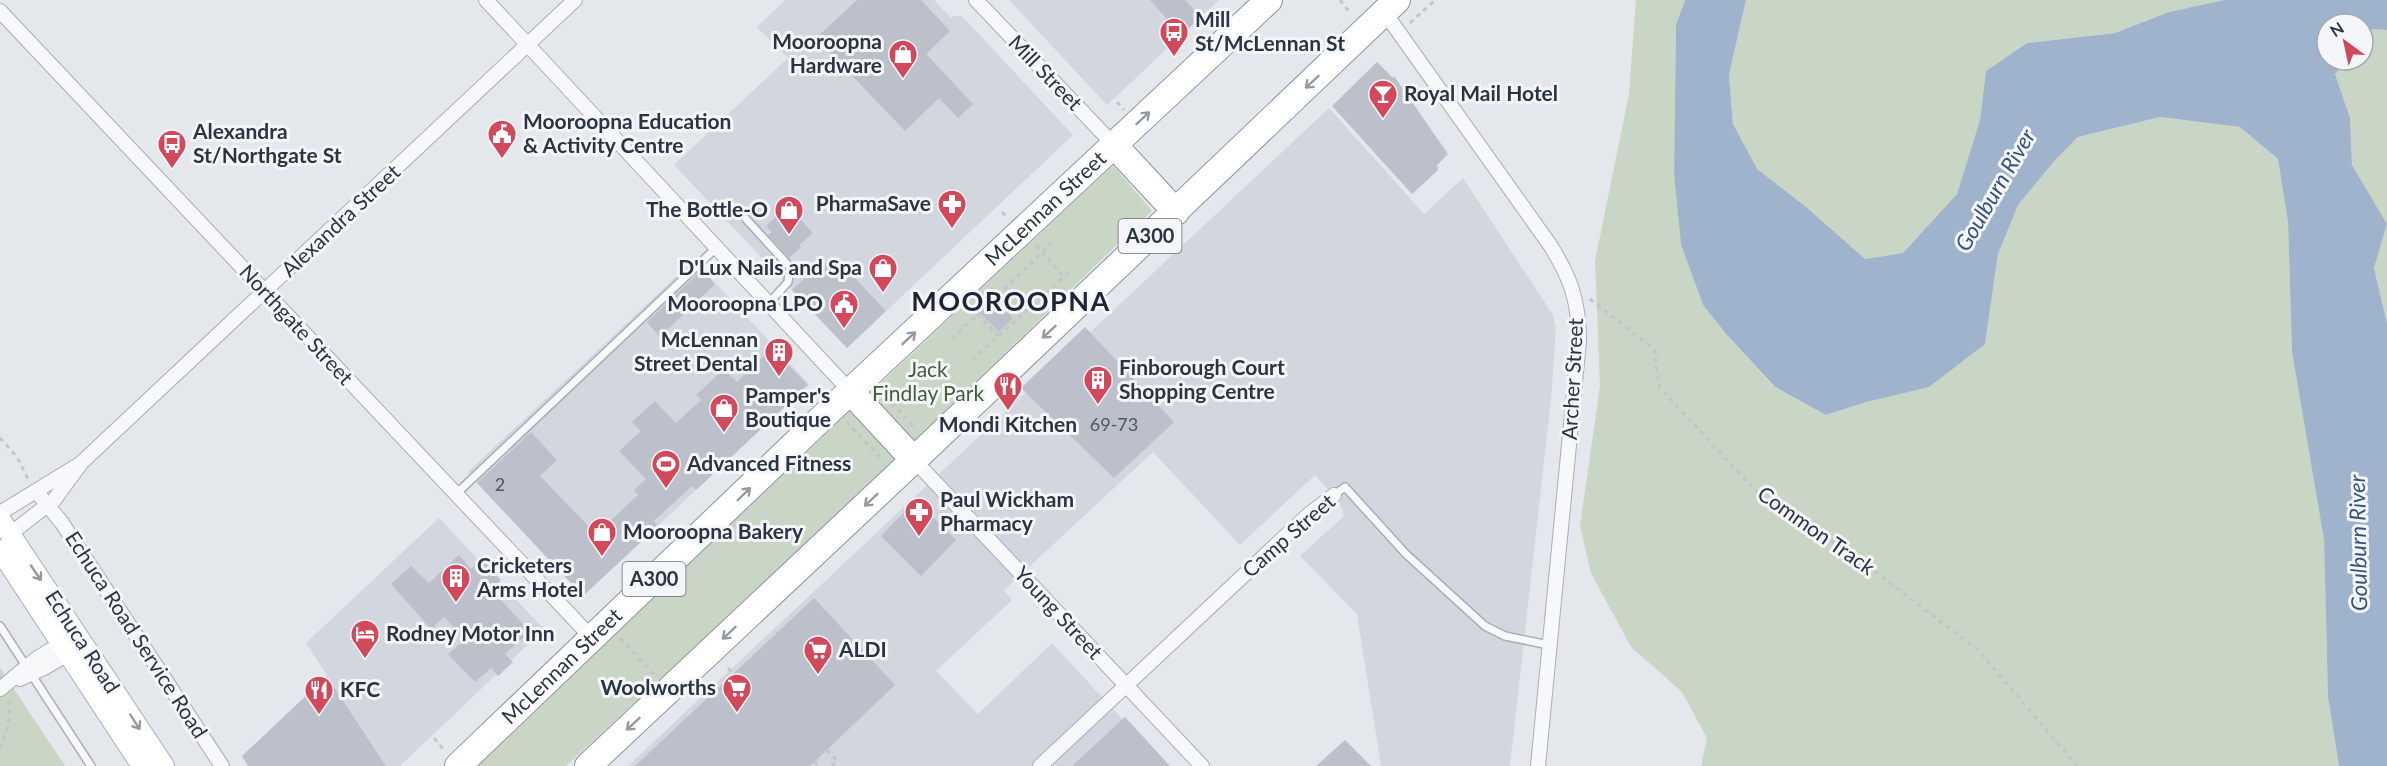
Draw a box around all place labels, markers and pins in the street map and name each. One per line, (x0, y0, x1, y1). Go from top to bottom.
place label: Mill St/McLennan St (1195, 6, 1345, 55)
bus stop icon: Mill St/McLennan St (1158, 16, 1190, 58)
place label: Mooroopna Hardware (772, 28, 882, 77)
shop icon: Mooroopna Hardware (887, 38, 919, 80)
bar icon: Royal Mail Hotel (1367, 78, 1399, 120)
place label: Royal Mail Hotel (1404, 80, 1558, 105)
place label: Mooroopna Education & Activity Centre (523, 108, 731, 157)
place label: Alexandra St/Northgate St (192, 118, 342, 167)
public building icon: Mooroopna Education & Activity Centre (486, 118, 518, 160)
bus stop icon: Alexandra St/Northgate St (156, 128, 188, 170)
pharmacy icon: PharmaSave (936, 188, 968, 230)
place label: PharmaSave (816, 190, 931, 215)
shop icon: The Bottle-O (773, 194, 805, 236)
place label: The Bottle-O (646, 196, 768, 221)
shop icon: D'Lux Nails and Spa (867, 252, 899, 294)
place label: D'Lux Nails and Spa (678, 254, 862, 279)
public building icon: Mooroopna LPO (828, 288, 860, 330)
place label: Mooroopna LPO (667, 290, 823, 315)
place label: McLennan Street Dental (634, 326, 758, 375)
building icon: McLennan Street Dental (763, 336, 795, 378)
place label: Finborough Court Shopping Centre (1119, 354, 1285, 403)
building icon: Finborough Court Shopping Centre (1082, 364, 1114, 406)
restaurant icon: Mondi Kitchen (992, 370, 1024, 412)
place label: Pamper's Boutique (745, 382, 831, 431)
shop icon: Pamper's Boutique (708, 392, 740, 434)
place label: Mondi Kitchen (939, 411, 1077, 436)
sports icon: Advanced Fitness (650, 448, 682, 490)
place label: Advanced Fitness (686, 450, 851, 475)
place label: Paul Wickham Pharmacy (940, 486, 1074, 535)
pharmacy icon: Paul Wickham Pharmacy (903, 496, 935, 538)
shop icon: Mooroopna Bakery (586, 516, 618, 558)
place label: Mooroopna Bakery (623, 518, 804, 543)
place label: Cricketers Arms Hotel (476, 552, 583, 601)
building icon: Cricketers Arms Hotel (440, 562, 472, 604)
hotel icon: Rodney Motor Inn (349, 618, 381, 660)
place label: Rodney Motor Inn (386, 620, 555, 645)
supermarket icon: ALDI (802, 634, 834, 676)
place label: ALDI (838, 636, 887, 661)
supermarket icon: Woolworths (721, 672, 753, 714)
restaurant icon: KFC (303, 674, 335, 716)
place label: Woolworths (600, 674, 716, 699)
place label: KFC (340, 676, 380, 701)

